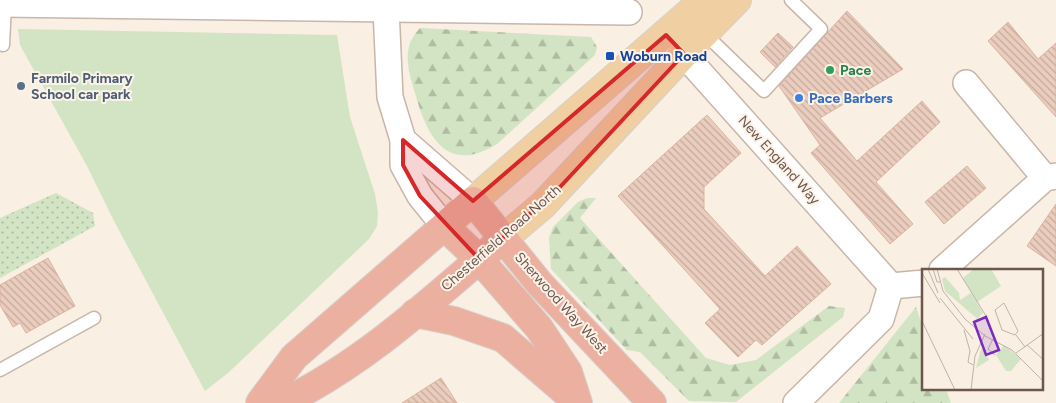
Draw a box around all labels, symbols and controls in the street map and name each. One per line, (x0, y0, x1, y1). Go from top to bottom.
place label: Woburn Road (620, 48, 707, 65)
marker: Woburn Road (604, 50, 616, 62)
place label: Pace (840, 62, 871, 79)
marker: Pace (824, 64, 836, 76)
place label: Farmilo Primary School car park (31, 70, 134, 103)
marker: Farmilo Primary School car park (15, 80, 27, 92)
place label: Pace Barbers (809, 90, 893, 107)
marker: Pace Barbers (793, 92, 805, 104)
street label: New England Way (735, 112, 824, 209)
street label: Chesterfield Road North (438, 181, 564, 295)
street label: Sherwood Way West (511, 249, 611, 357)
inset map (922, 269, 1044, 390)

